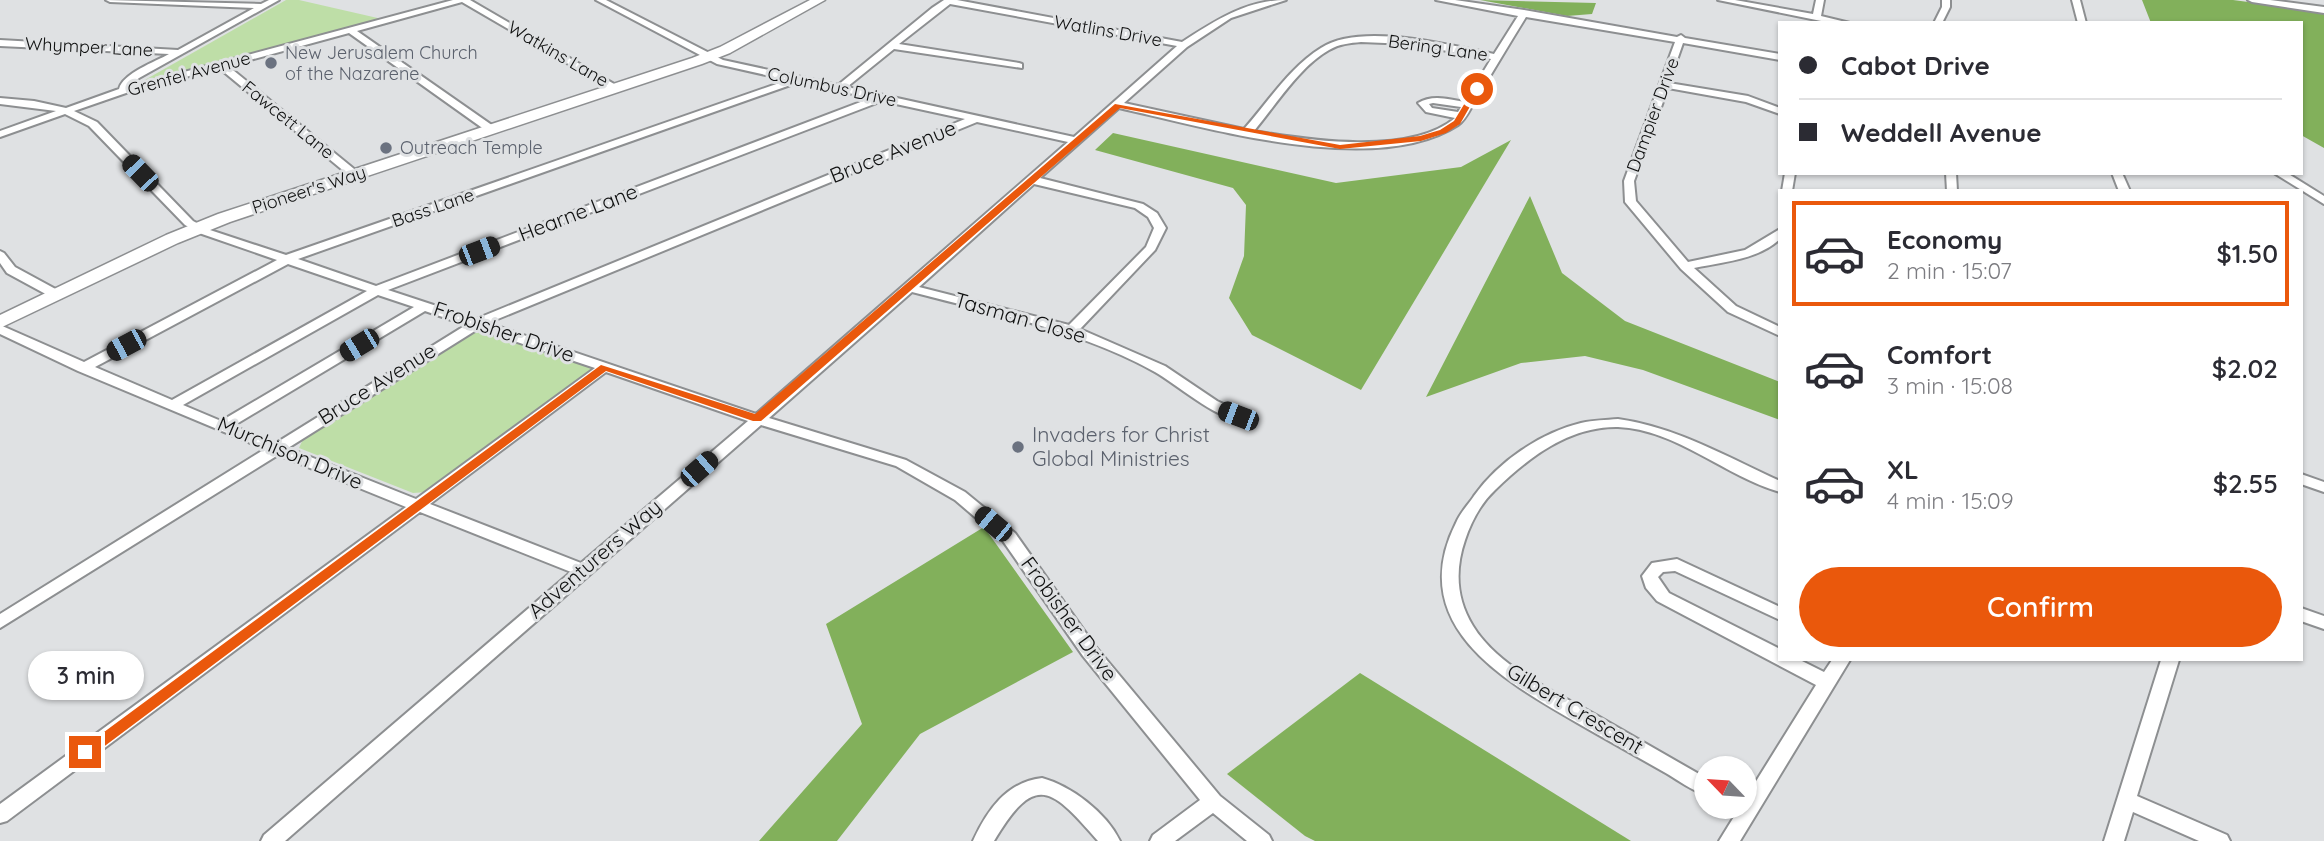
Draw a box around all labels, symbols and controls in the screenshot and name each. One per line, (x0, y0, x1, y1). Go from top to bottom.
street label: Watlins Drive (1052, 10, 1164, 51)
street label: Watkins Lane (504, 15, 613, 92)
street label: Bering Lane (1387, 29, 1489, 66)
street label: Whymper Lane (24, 32, 154, 61)
place label: New Jerusalem Church of the Nazarene (285, 41, 478, 85)
street label: Grenfel Avenue (125, 46, 253, 101)
text: Cabot Drive (1841, 49, 1990, 82)
street label: Dampier Drive (1621, 54, 1684, 175)
marker: New Jerusalem Church of the Nazarene (263, 55, 279, 71)
street label: Columbus Drive (766, 62, 899, 111)
route start (1461, 73, 1493, 105)
street label: Fawcett Lane (238, 75, 339, 164)
street label: Bruce Avenue (826, 114, 960, 188)
text: Weddell Avenue (1841, 116, 2042, 149)
place label: Outreach Temple (400, 136, 543, 159)
marker: Outreach Temple (378, 140, 394, 156)
car (118, 151, 163, 195)
street label: Pioneer's Way (249, 160, 369, 219)
street label: Hearne Lane (514, 177, 641, 247)
street label: Bass Lane (389, 183, 477, 232)
icon: car (1803, 222, 1866, 285)
text: Economy (1887, 223, 2002, 256)
car (456, 234, 503, 268)
text: $1.50 (2216, 237, 2278, 270)
text: 2 min · 15:07 (1887, 256, 2012, 285)
street label: Tasman Close (951, 286, 1089, 348)
street label: Frobisher Drive (430, 295, 578, 367)
car (336, 325, 383, 365)
car (103, 326, 150, 364)
street label: Bruce Avenue (313, 337, 440, 430)
icon: car (1803, 337, 1866, 400)
text: Comfort (1887, 338, 1992, 371)
text: $2.02 (2212, 352, 2278, 385)
text: 3 min · 15:08 (1887, 371, 2013, 400)
car (1215, 399, 1262, 433)
street label: Murchison Drive (214, 410, 367, 494)
place label: Invaders for Christ Global Ministries (1032, 421, 1210, 471)
marker: Invaders for Christ Global Ministries (1010, 439, 1026, 455)
car (677, 447, 722, 491)
icon: car (1803, 452, 1866, 515)
text: XL (1887, 453, 1919, 486)
text: $2.55 (2213, 467, 2278, 500)
text: 4 min · 15:09 (1887, 486, 2014, 515)
street label: Adventurers Way (522, 493, 666, 623)
car (971, 502, 1016, 546)
street label: Frobisher Drive (1016, 551, 1124, 686)
button: Confirm (1799, 567, 2282, 647)
callout: 3 min (27, 650, 143, 700)
street label: Gilbert Crescent (1503, 657, 1648, 759)
text: 3 min (57, 661, 115, 690)
route end (69, 736, 101, 768)
north arrow (1694, 756, 1757, 819)
map controls (1694, 756, 1757, 819)

